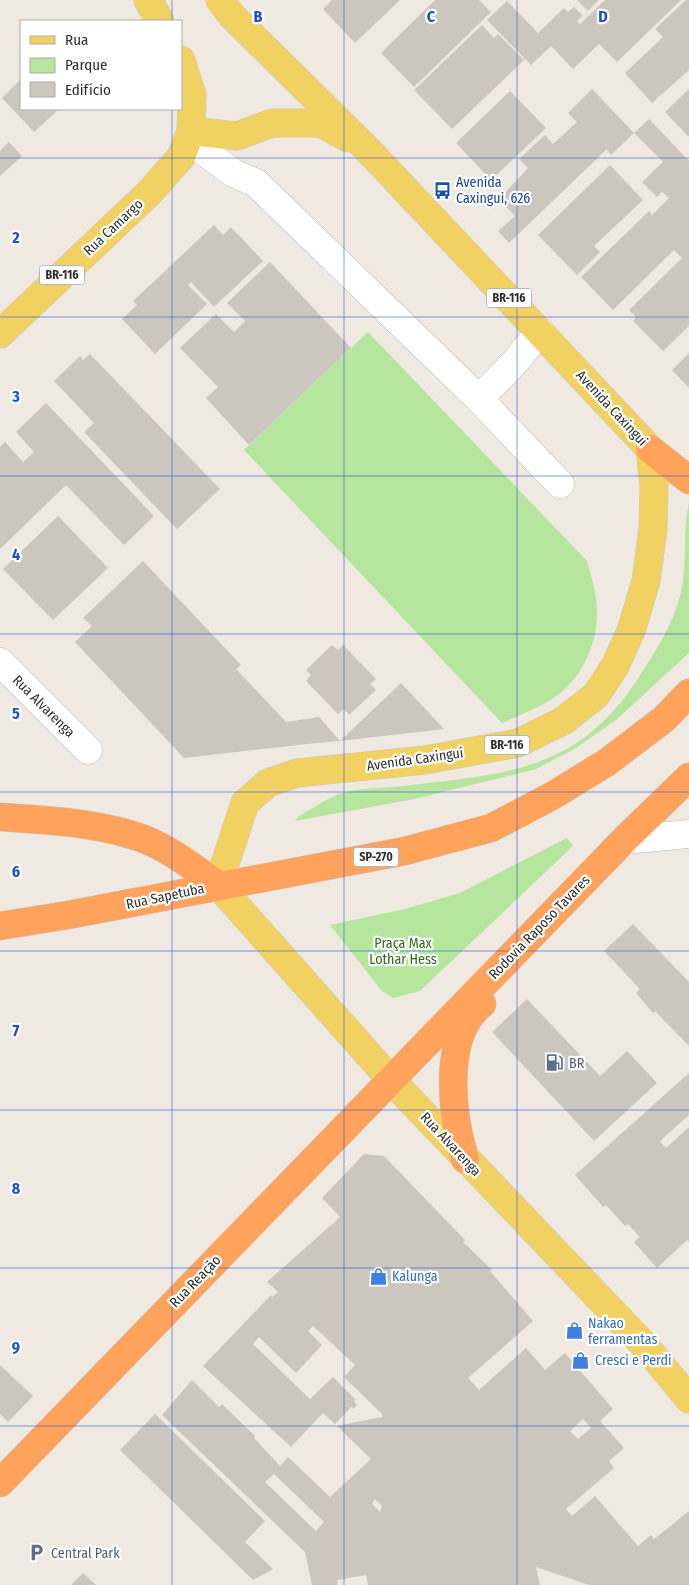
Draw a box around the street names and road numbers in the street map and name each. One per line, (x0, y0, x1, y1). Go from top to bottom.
street label: Rua Camargo (80, 196, 147, 259)
road number: BR-116 (40, 266, 84, 284)
road number: BR-116 (486, 288, 532, 308)
street label: Avenida Caxingui (572, 367, 651, 450)
street label: Rua Alvarenga (9, 672, 78, 741)
road number: BR-116 (484, 736, 530, 754)
street label: Avenida Caxingui (366, 744, 464, 775)
road number: SP-270 (354, 848, 398, 866)
street label: Rodovia Raposo Tavares (485, 872, 593, 983)
street label: Rua Sapetuba (125, 880, 206, 913)
street label: Rua Alvarenga (417, 1109, 485, 1180)
street label: Rua Reação (166, 1252, 224, 1311)

